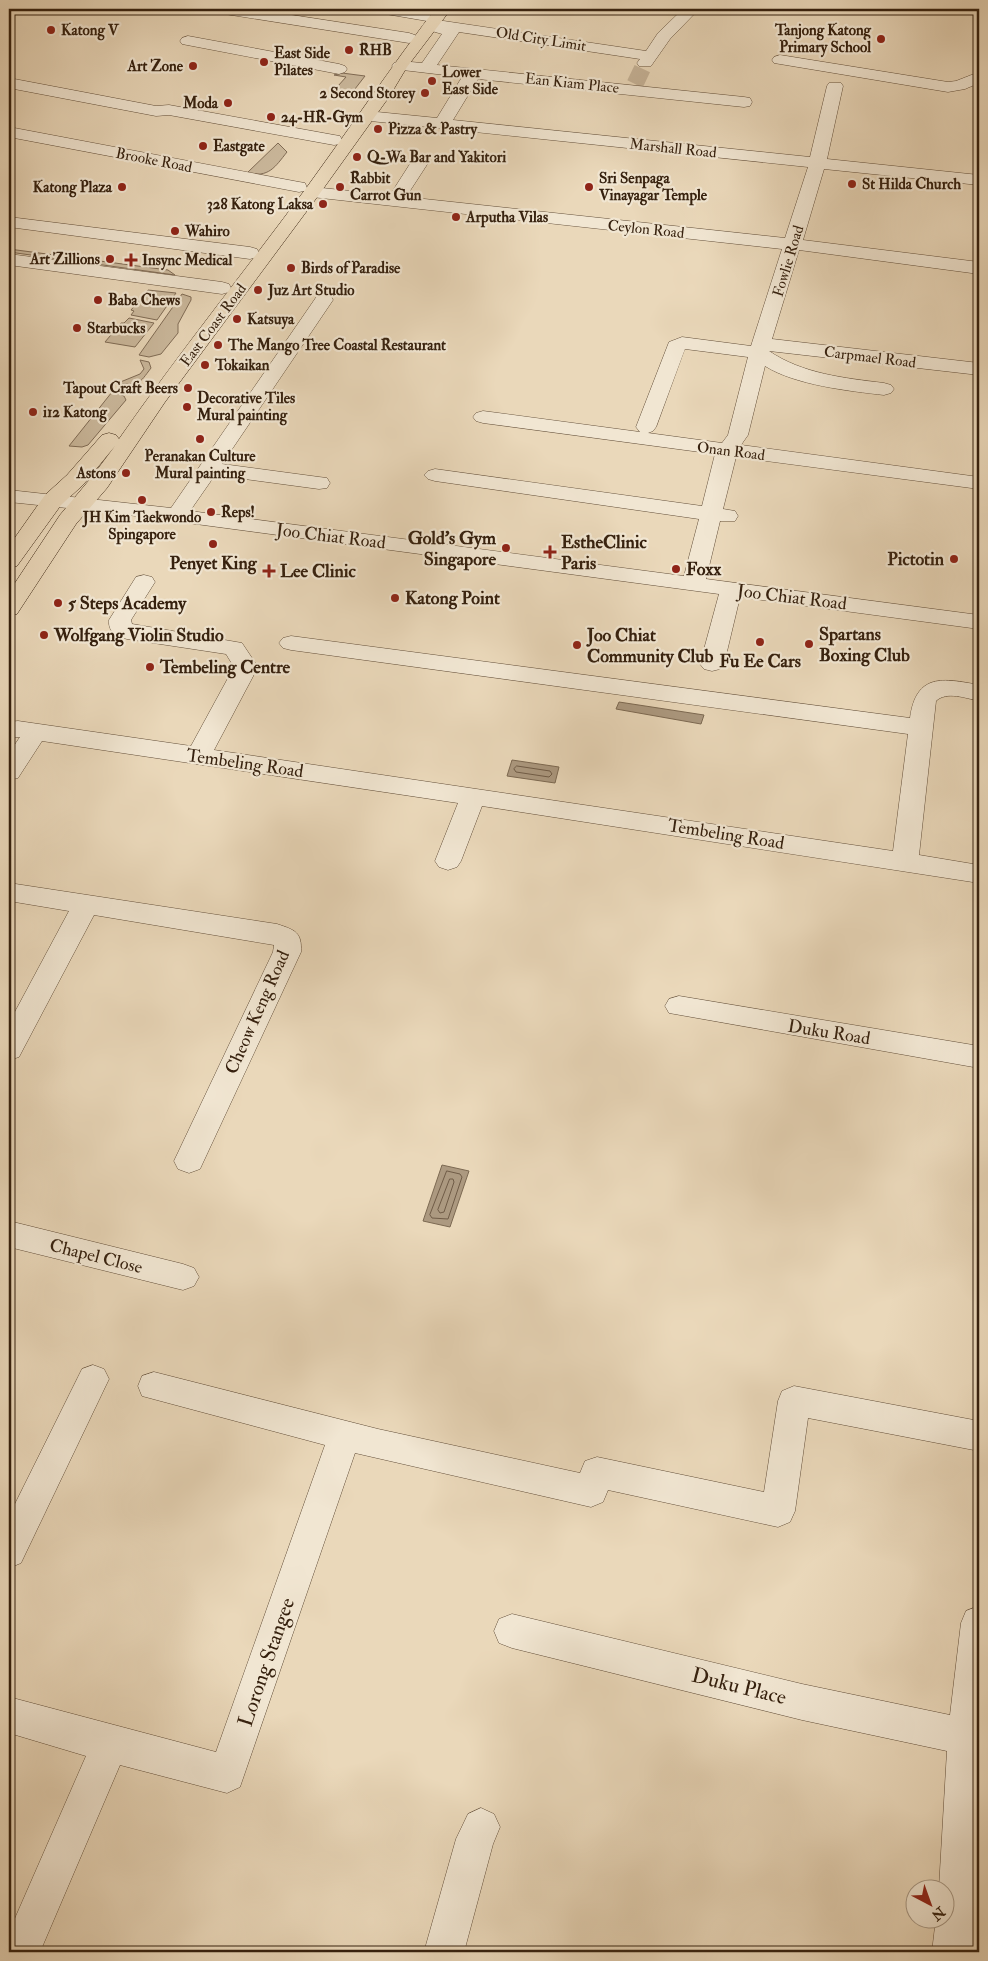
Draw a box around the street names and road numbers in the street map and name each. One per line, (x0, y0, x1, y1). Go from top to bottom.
street label: Old City Limit (494, 23, 588, 56)
street label: Ean Kiam Place (524, 69, 620, 98)
street label: Marshall Road (628, 134, 718, 163)
street label: Brooke Road (114, 144, 194, 177)
street label: Ceylon Road (607, 216, 686, 243)
street label: Fowlie Road (769, 222, 809, 299)
street label: East Coast Road (176, 280, 251, 371)
street label: Carpmael Road (823, 342, 918, 374)
street label: Onan Road (696, 438, 767, 465)
street label: Joo Chiat Road (274, 518, 387, 555)
street label: Joo Chiat Road (735, 579, 848, 616)
street label: Tembeling Road (185, 744, 305, 783)
street label: Tembeling Road (666, 814, 786, 855)
street label: Cheow Keng Road (220, 947, 295, 1078)
street label: Duku Road (786, 1015, 872, 1050)
street label: Chapel Close (47, 1234, 145, 1279)
street label: Lorong Stangee (232, 1594, 301, 1730)
street label: Duku Place (689, 1662, 789, 1711)

